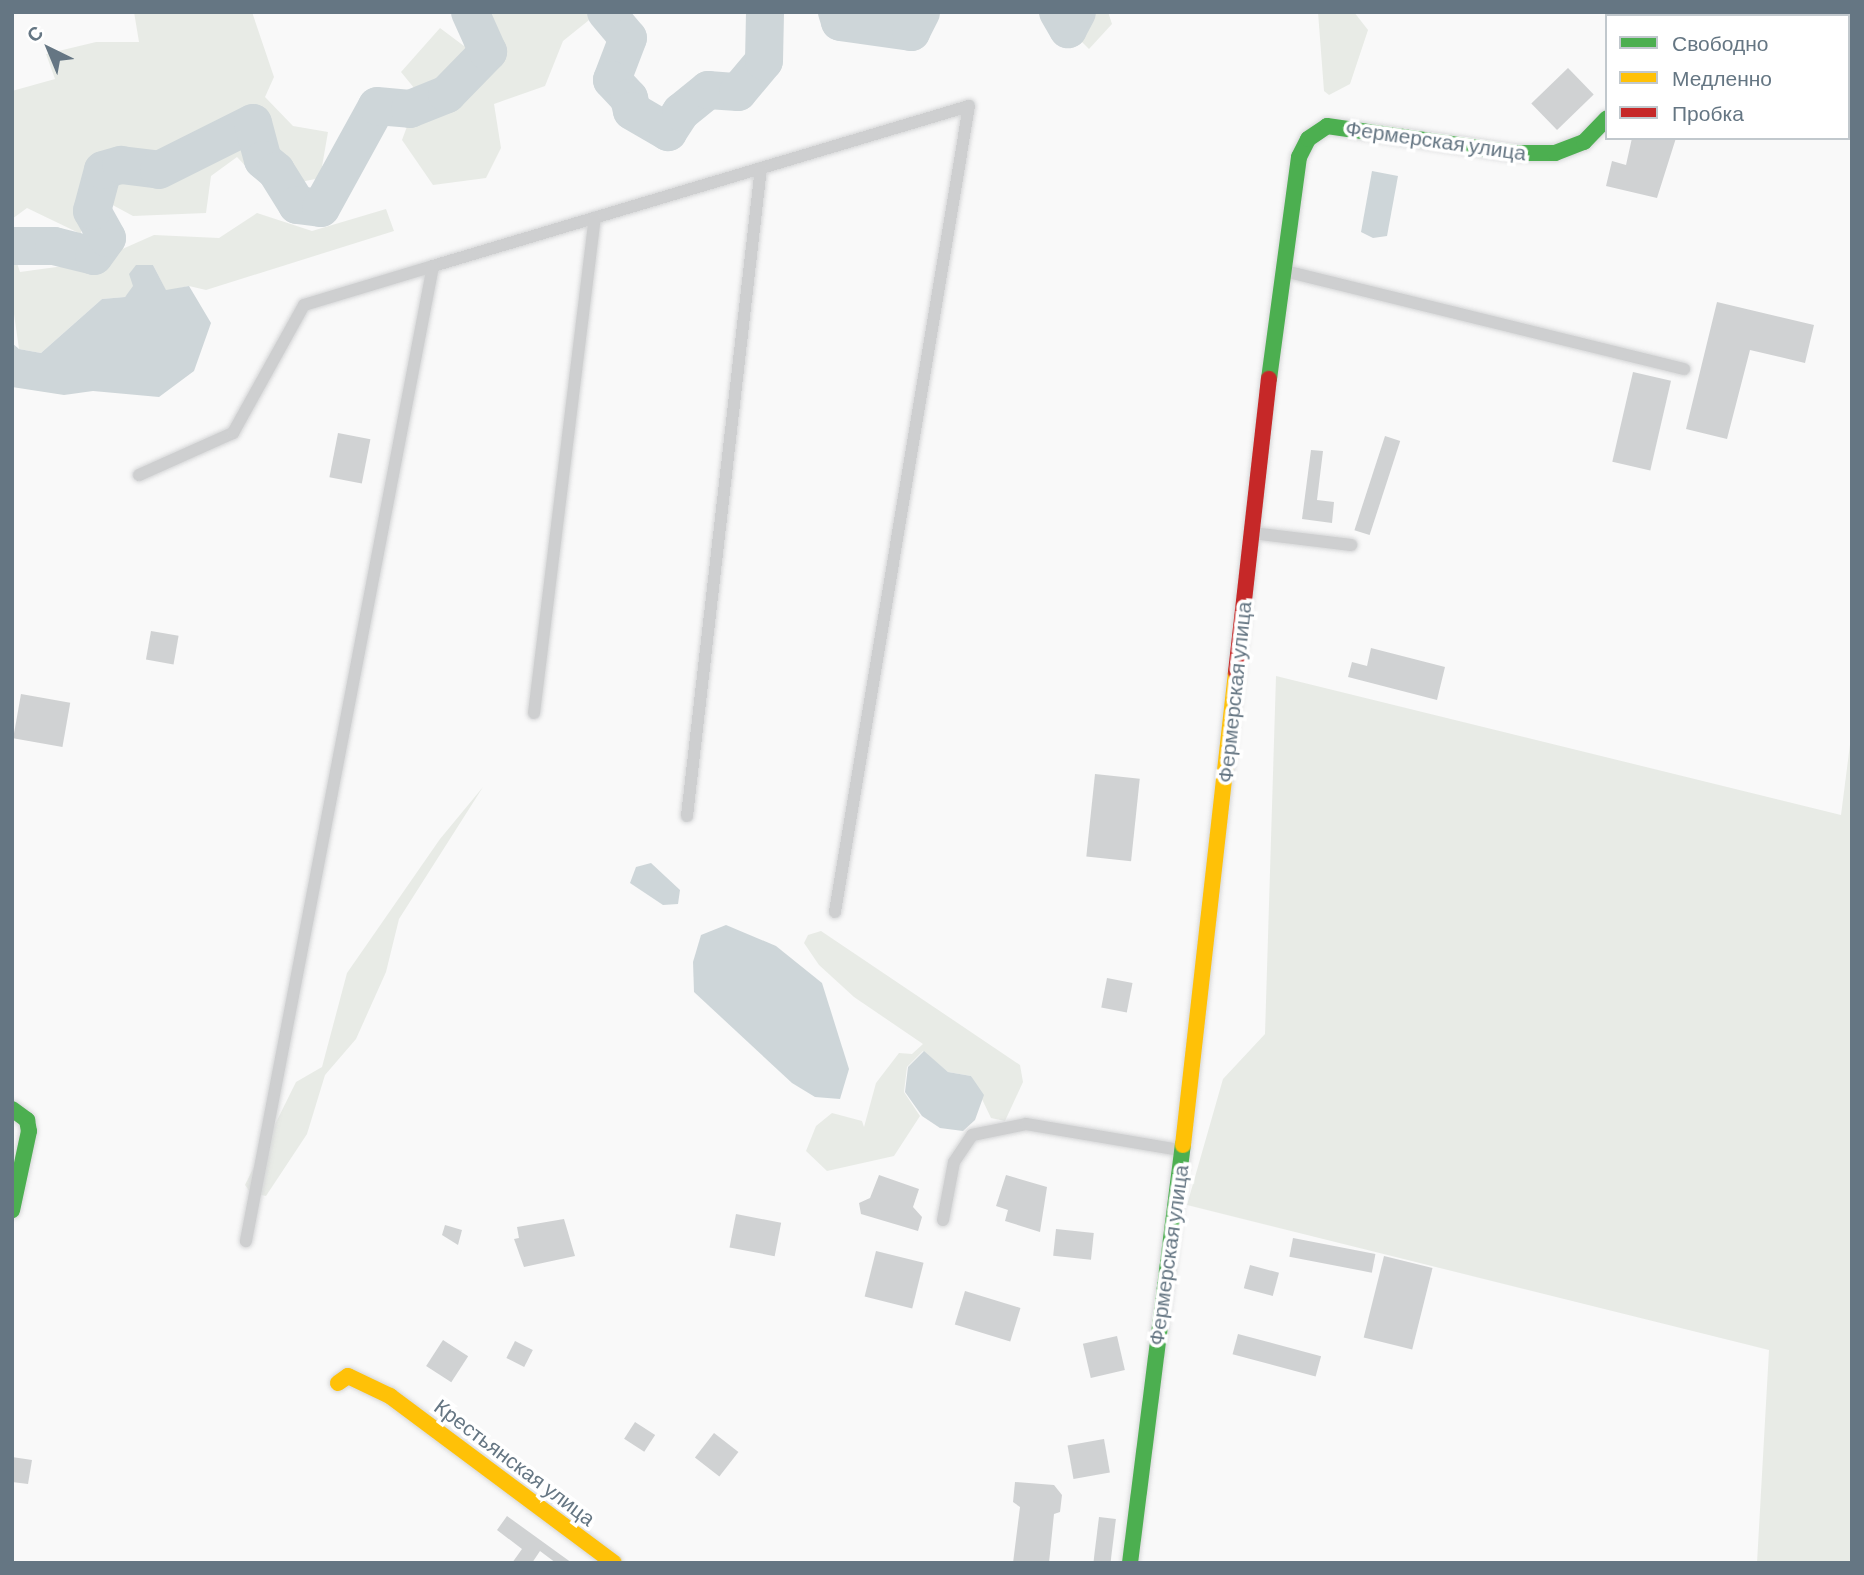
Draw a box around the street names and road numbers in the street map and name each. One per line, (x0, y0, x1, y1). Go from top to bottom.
street label: Фермерская улица (1344, 115, 1528, 165)
street label: Фермерская улица (1212, 600, 1256, 784)
street label: Фермерская улица (1143, 1163, 1193, 1347)
street label: Крестьянская улица (430, 1393, 600, 1531)

